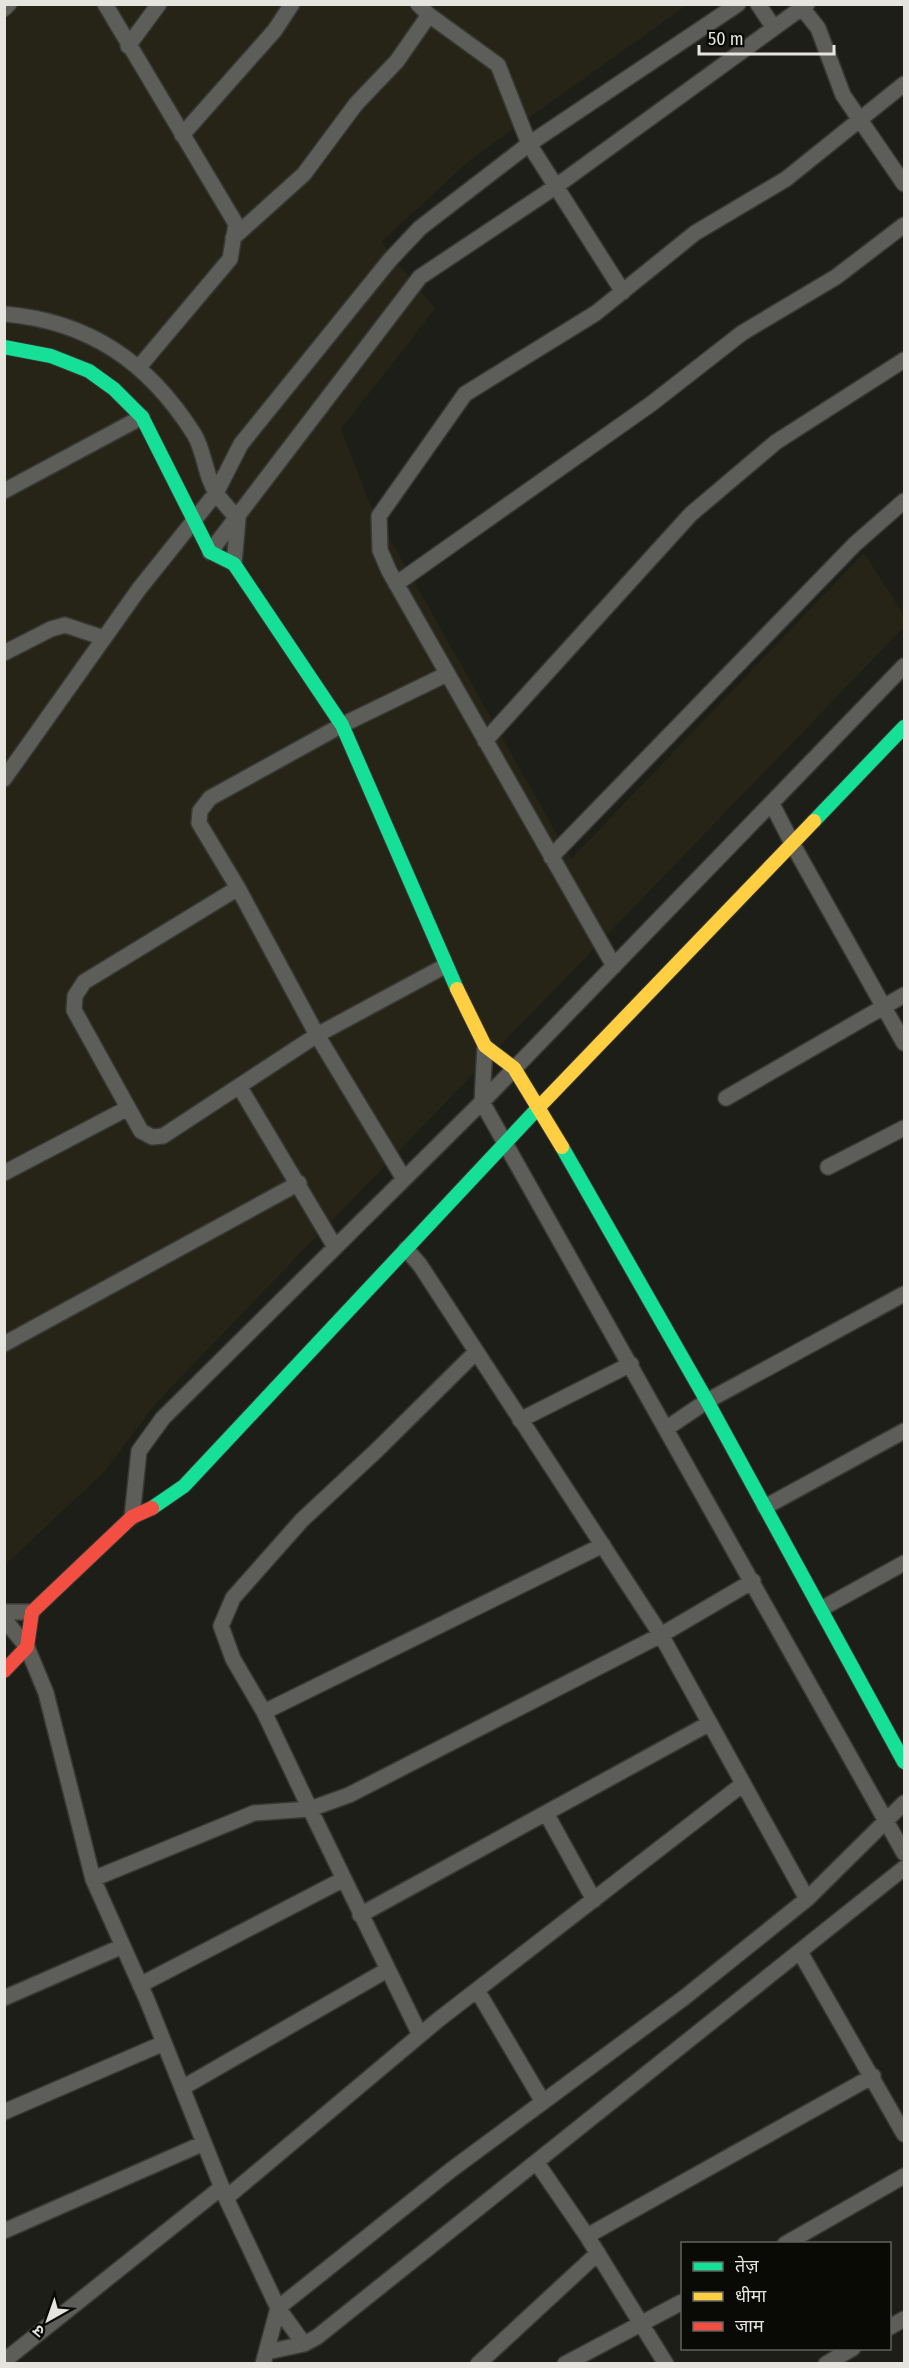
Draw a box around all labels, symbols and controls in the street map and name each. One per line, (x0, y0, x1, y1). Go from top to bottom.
scale bar (699, 18, 834, 56)
text: 50 m (708, 28, 744, 50)
legend (681, 2242, 891, 2350)
text: तेज़ (735, 2255, 759, 2277)
text: धीमा (735, 2285, 766, 2307)
north arrow (18, 2290, 78, 2350)
text: जाम (735, 2315, 765, 2337)
text: उ (29, 2320, 48, 2341)

